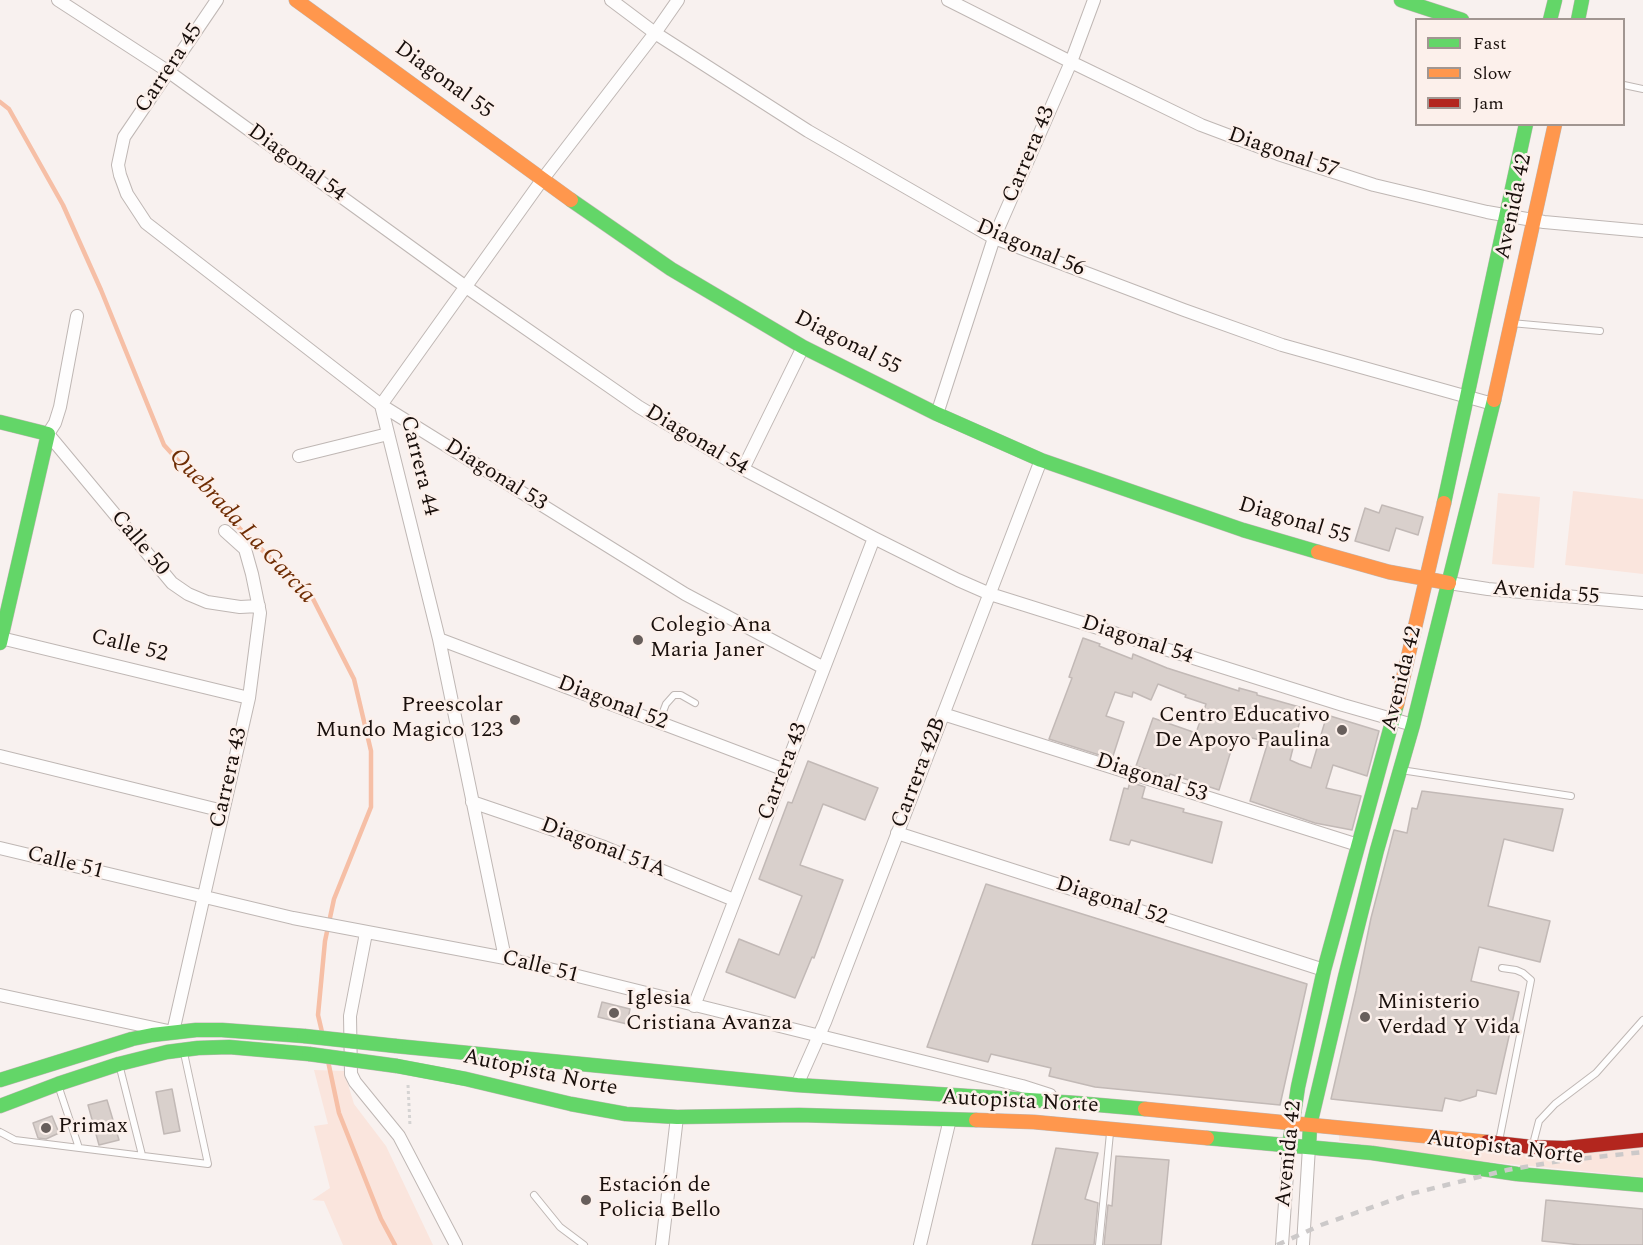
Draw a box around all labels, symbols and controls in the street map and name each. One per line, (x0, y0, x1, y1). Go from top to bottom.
legend (1415, 18, 1625, 126)
street label: Carrera 45 (131, 19, 209, 119)
text: Fast (1473, 30, 1506, 57)
street label: Diagonal 55 (388, 36, 498, 126)
text: Slow (1473, 60, 1511, 87)
text: Jam (1473, 90, 1504, 117)
street label: Carrera 43 (998, 103, 1062, 207)
street label: Diagonal 54 (241, 119, 351, 209)
street label: Diagonal 57 (1224, 123, 1342, 185)
street label: Avenida 42 (1491, 152, 1539, 262)
street label: Diagonal 56 (972, 214, 1088, 284)
street label: Diagonal 55 (790, 306, 904, 382)
street label: Diagonal 54 (640, 400, 752, 482)
street label: Carrera 44 (393, 413, 443, 519)
street label: Diagonal 53 (439, 434, 551, 518)
water label: Quebrada La García (162, 443, 320, 611)
street label: Diagonal 55 (1235, 492, 1353, 552)
street label: Calle 50 (104, 506, 174, 582)
street label: Avenida 55 (1492, 576, 1600, 612)
street label: Diagonal 54 (1078, 611, 1196, 671)
place label: Colegio Ana Maria Janer (650, 614, 771, 666)
street label: Avenida 42 (1377, 624, 1429, 734)
street label: Calle 52 (88, 625, 170, 669)
marker: Colegio Ana Maria Janer (631, 633, 645, 647)
street label: Diagonal 52 (553, 671, 671, 737)
place label: Preescolar Mundo Magico 123 (316, 694, 503, 746)
place label: Centro Educativo De Apoyo Paulina (1154, 704, 1330, 756)
marker: Preescolar Mundo Magico 123 (508, 713, 522, 727)
street label: Carrera 42B (887, 714, 953, 832)
street label: Carrera 43 (753, 720, 815, 824)
marker: Centro Educativo De Apoyo Paulina (1335, 723, 1349, 737)
street label: Carrera 43 (206, 725, 254, 831)
street label: Diagonal 53 (1092, 749, 1210, 809)
street label: Diagonal 51A (537, 813, 669, 885)
street label: Calle 51 (24, 842, 106, 886)
street label: Diagonal 52 (1052, 872, 1170, 932)
street label: Calle 51 (499, 946, 581, 990)
place label: Iglesia Cristiana Avanza (626, 987, 792, 1038)
place label: Ministerio Verdad Y Vida (1377, 991, 1520, 1042)
marker: Iglesia Cristiana Avanza (607, 1006, 621, 1020)
marker: Ministerio Verdad Y Vida (1358, 1010, 1372, 1024)
street label: Autopista Norte (460, 1045, 620, 1103)
street label: Autopista Norte (941, 1086, 1099, 1120)
street label: Avenida 42 (1271, 1099, 1309, 1209)
place label: Primax (58, 1115, 128, 1141)
marker: Primax (39, 1121, 53, 1135)
street label: Autopista Norte (1425, 1126, 1585, 1172)
place label: Estación de Policia Bello (598, 1174, 721, 1226)
marker: Estación de Policia Bello (579, 1193, 593, 1207)

